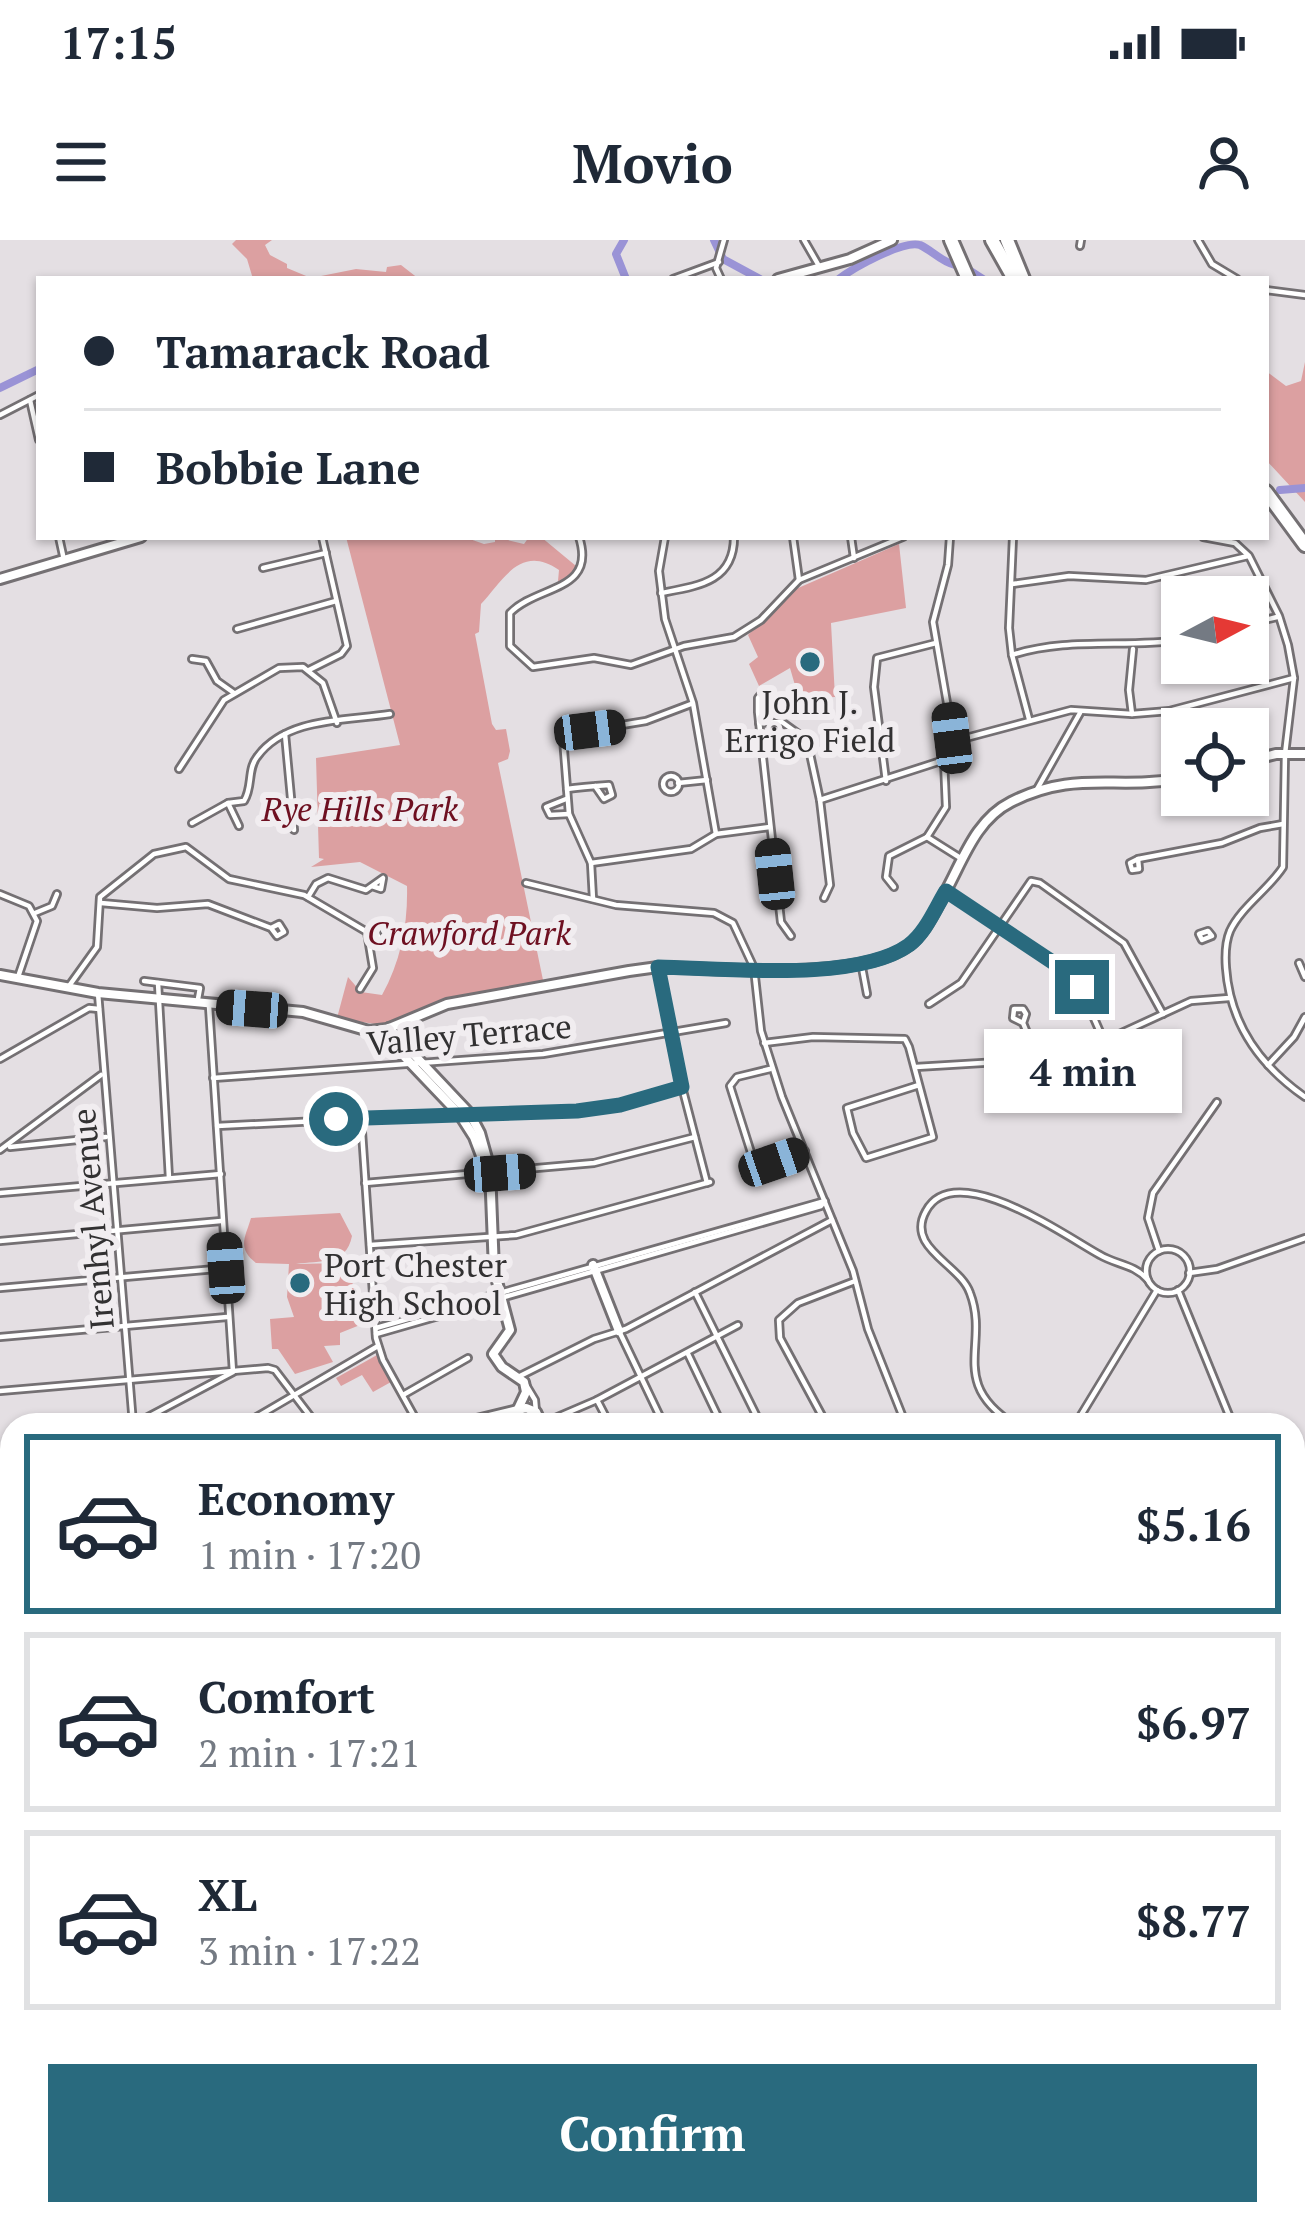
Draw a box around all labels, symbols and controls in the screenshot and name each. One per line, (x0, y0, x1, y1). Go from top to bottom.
text: 17:15 (60, 12, 177, 72)
text: Movio (572, 127, 733, 198)
icon: menu (48, 129, 114, 195)
icon: person (1191, 129, 1257, 195)
text: Tamarack Road (156, 321, 490, 381)
text: Bobbie Lane (156, 437, 421, 497)
north arrow (1161, 576, 1269, 684)
map controls (1161, 576, 1269, 816)
marker: John J. Errigo Field (797, 649, 823, 675)
place label: John J. Errigo Field (725, 680, 895, 761)
car (930, 700, 974, 776)
car (552, 708, 628, 752)
button: locate (1161, 708, 1269, 816)
park label: Rye Hills Park (261, 787, 458, 830)
car (753, 836, 797, 912)
park label: Crawford Park (367, 911, 571, 954)
route end (1055, 960, 1109, 1014)
car (215, 989, 289, 1029)
street label: Valley Terrace (365, 1004, 573, 1064)
callout: 4 min (983, 1029, 1181, 1113)
text: 4 min (1030, 1045, 1136, 1097)
route start (309, 1092, 363, 1146)
street label: Irenhyl Avenue (61, 1107, 123, 1331)
car (734, 1133, 814, 1191)
car (463, 1153, 537, 1193)
car (206, 1231, 246, 1305)
place label: Port Chester High School (324, 1243, 507, 1324)
marker: Port Chester High School (287, 1270, 313, 1296)
text: Economy (198, 1468, 394, 1528)
icon: car (54, 1470, 162, 1578)
text: $5.16 (1136, 1494, 1251, 1554)
text: 1 min · 17:20 (198, 1528, 421, 1580)
text: Comfort (198, 1666, 375, 1726)
icon: car (54, 1668, 162, 1776)
text: $6.97 (1136, 1692, 1251, 1752)
text: 2 min · 17:21 (198, 1726, 421, 1778)
text: XL (198, 1864, 257, 1924)
icon: car (54, 1866, 162, 1974)
text: $8.77 (1136, 1890, 1251, 1950)
text: 3 min · 17:22 (198, 1924, 421, 1976)
button: Confirm (48, 2064, 1257, 2202)

